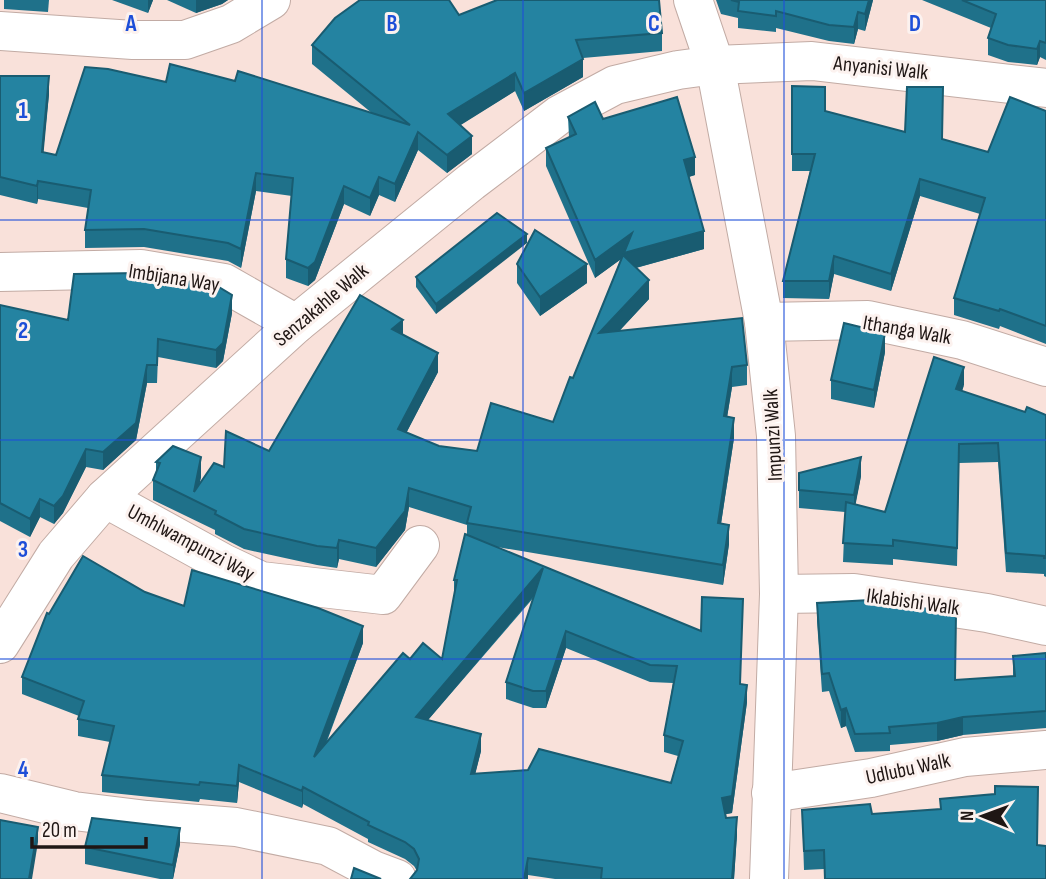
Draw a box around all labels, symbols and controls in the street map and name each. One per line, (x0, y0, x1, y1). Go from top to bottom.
text: A (125, 10, 138, 38)
text: B (387, 10, 398, 38)
text: C (648, 10, 660, 38)
text: D (909, 10, 921, 38)
street label: Anyanisi Walk (831, 50, 930, 85)
text: 1 (18, 97, 28, 125)
street label: Imbijana Way (127, 258, 221, 298)
street label: Senzakahle Walk (269, 258, 373, 352)
street label: Ithanga Walk (861, 310, 953, 350)
text: 2 (18, 317, 28, 345)
street label: Impunzi Walk (758, 388, 788, 482)
street label: Umhlwampunzi Way (123, 499, 259, 587)
text: 3 (18, 536, 28, 564)
street label: Iklabishi Walk (865, 583, 961, 621)
street label: Udlubu Walk (863, 748, 953, 790)
text: 4 (18, 756, 29, 784)
north arrow (948, 781, 1018, 851)
scale bar (32, 806, 145, 850)
text: N (956, 810, 979, 821)
text: 20 m (42, 818, 77, 843)

